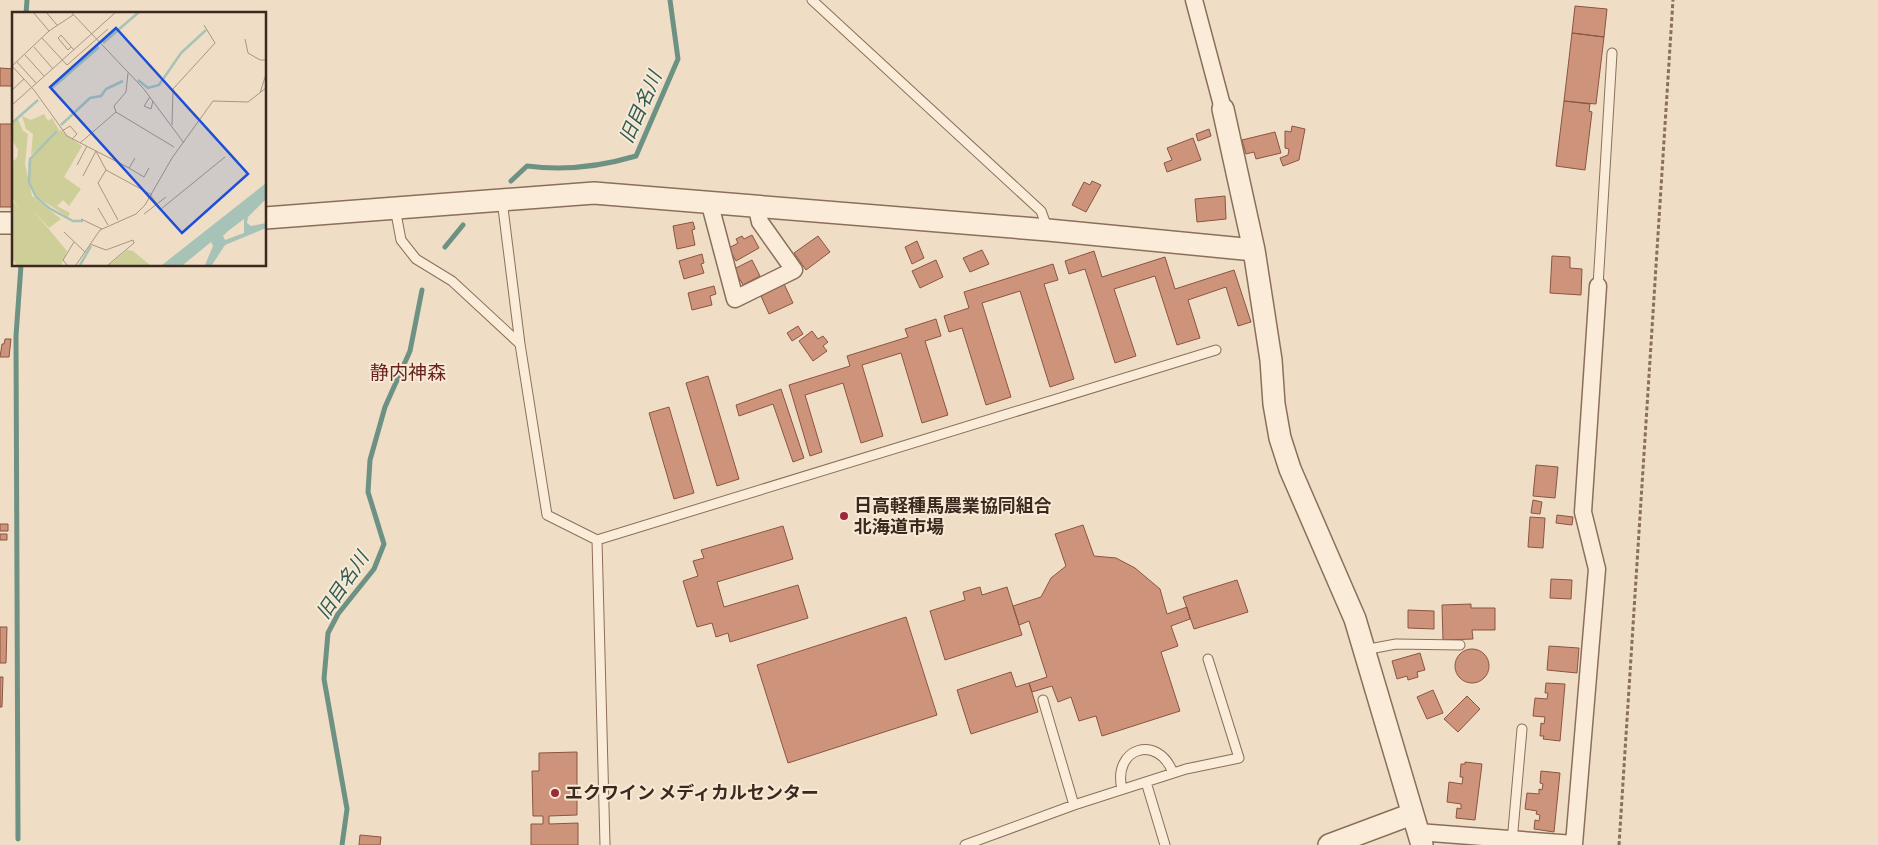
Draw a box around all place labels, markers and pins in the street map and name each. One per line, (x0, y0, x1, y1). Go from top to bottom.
place label: 日高軽種馬農業協同組合 北海道市場 (854, 495, 1052, 538)
marker: 日高軽種馬農業協同組合 北海道市場 (838, 510, 850, 522)
place label: エクワイン メディカルセンター (565, 782, 819, 804)
marker: エクワイン メディカルセンター (549, 787, 561, 799)

